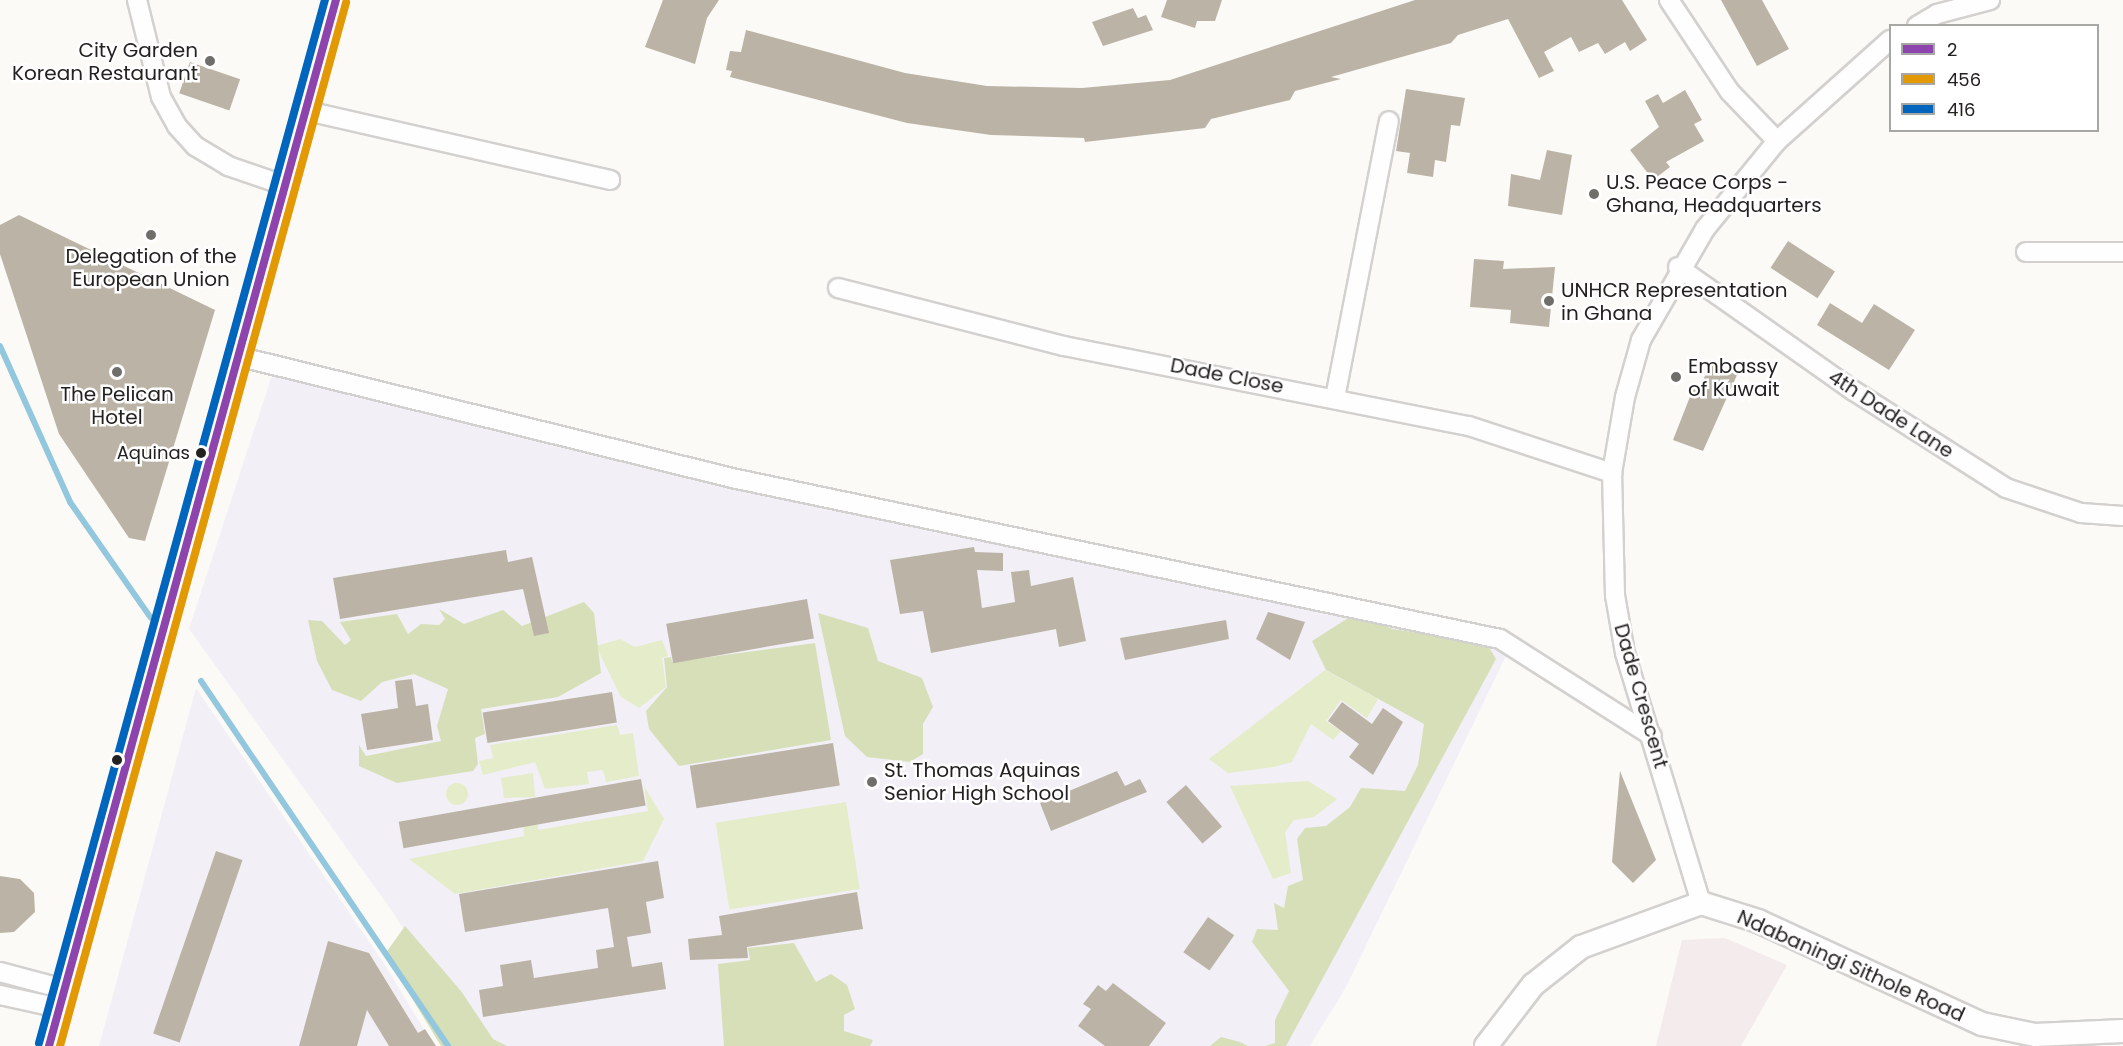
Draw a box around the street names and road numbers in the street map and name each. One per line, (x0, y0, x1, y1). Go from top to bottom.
street label: Dade Close (1168, 353, 1286, 399)
street label: 4th Dade Lane (1824, 365, 1958, 463)
street label: Dade Crescent (1609, 621, 1673, 771)
street label: Ndabaningi Sithole Road (1733, 905, 1969, 1027)

